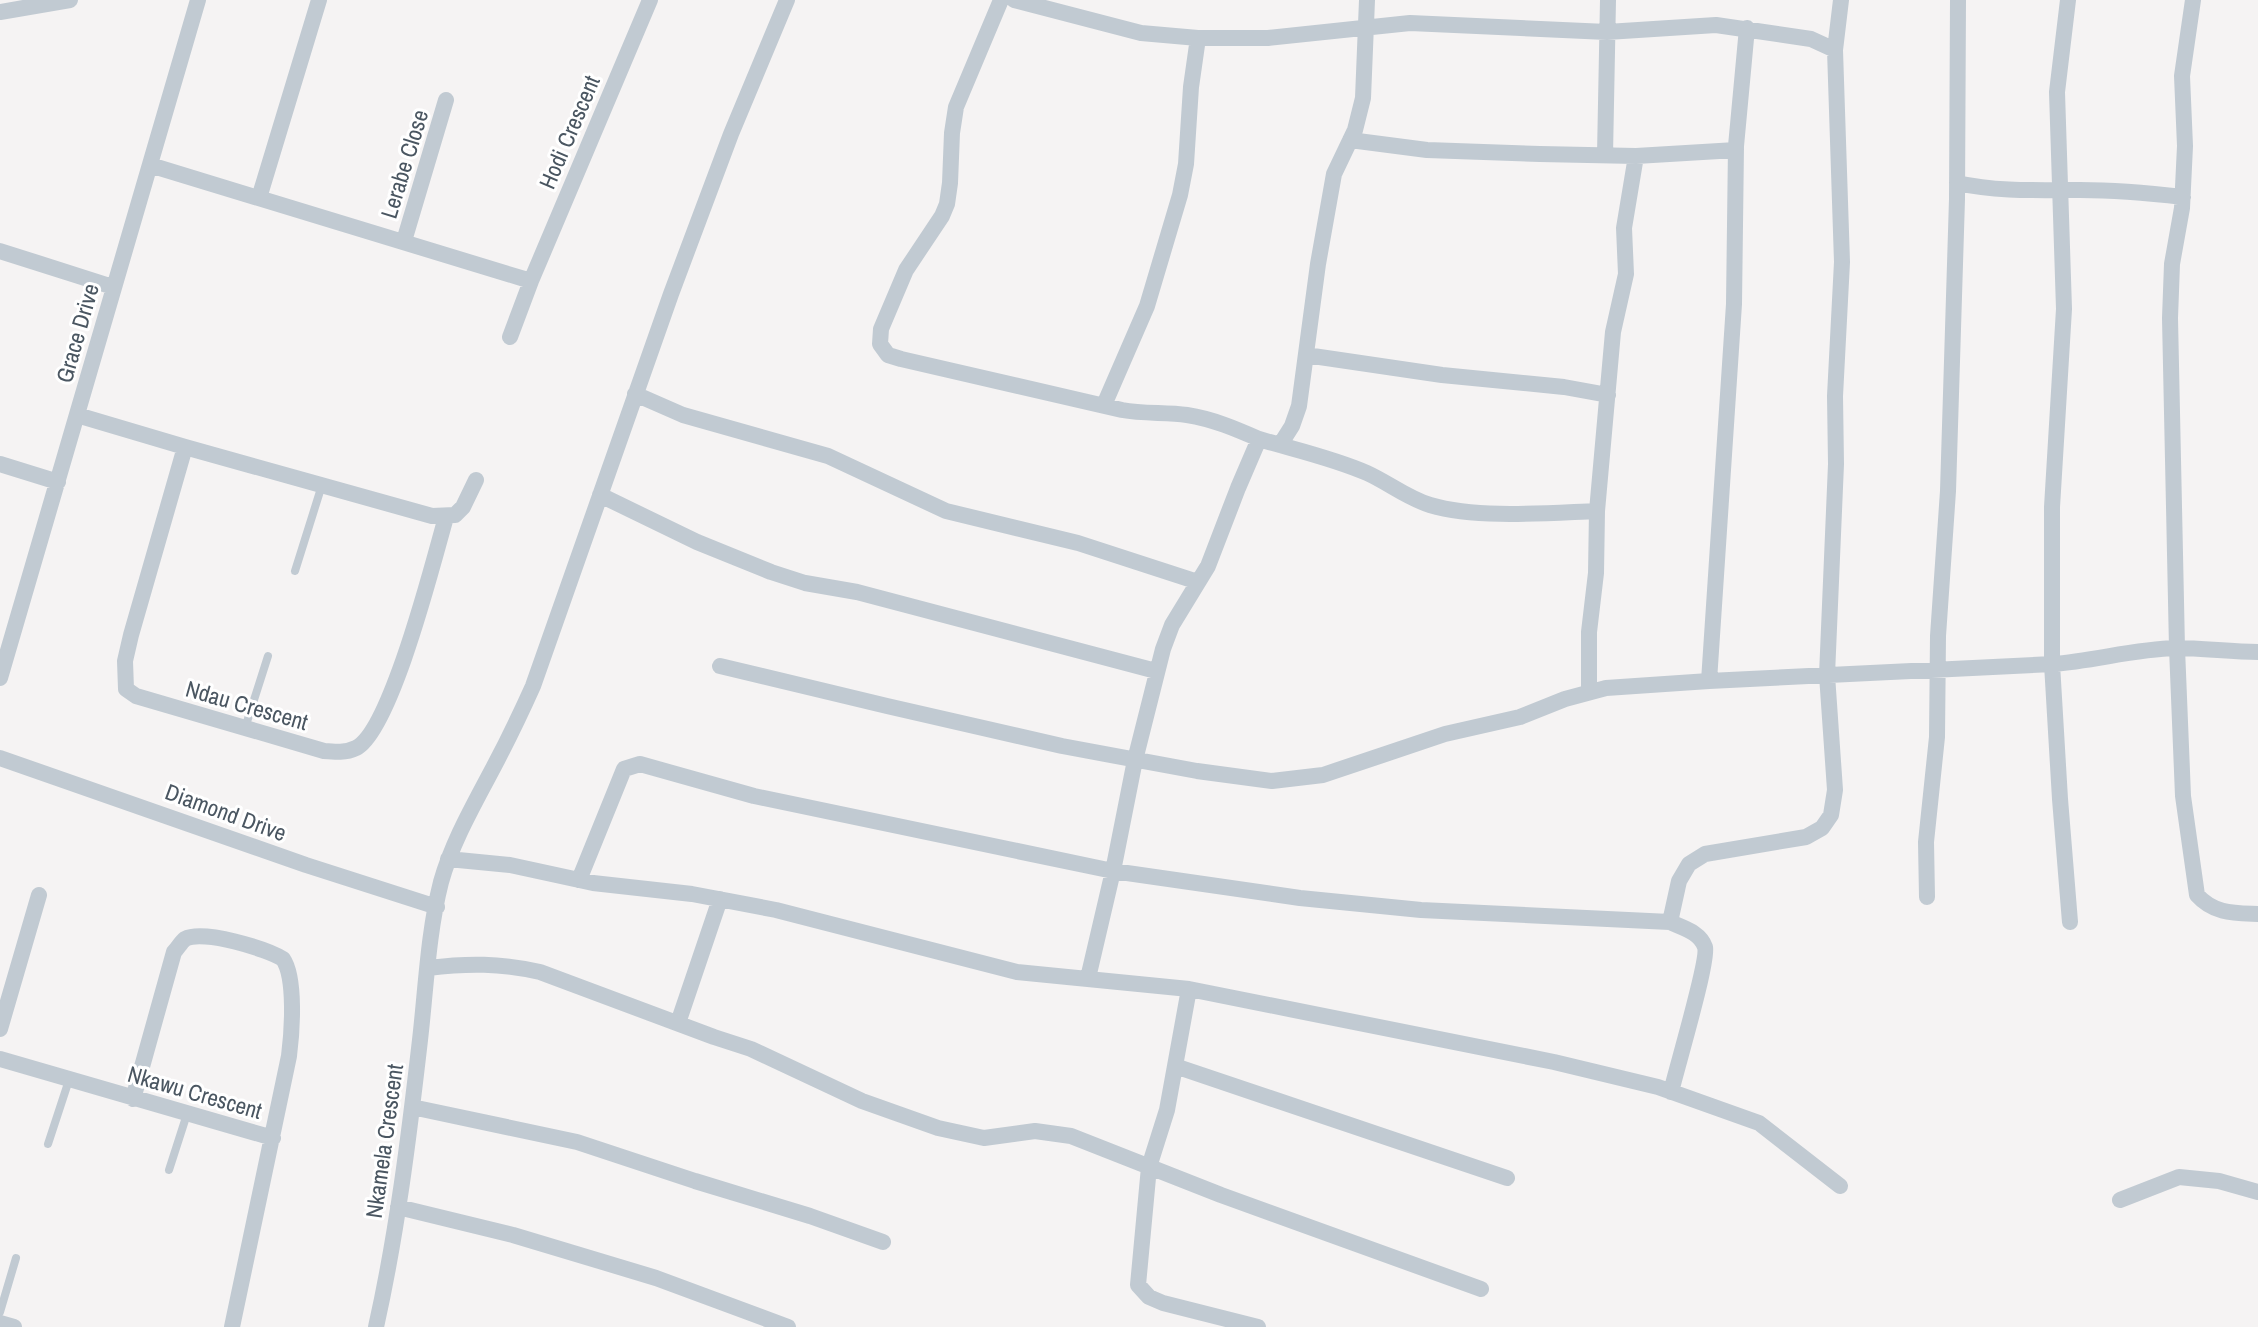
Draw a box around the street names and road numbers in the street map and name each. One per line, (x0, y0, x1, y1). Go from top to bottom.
street label: Hodi Crescent (531, 70, 607, 194)
street label: Lerabe Close (373, 106, 435, 222)
street label: Grace Drive (48, 280, 106, 386)
street label: Ndau Crescent (182, 673, 312, 737)
street label: Diamond Drive (161, 776, 291, 848)
street label: Nkawu Crescent (124, 1058, 266, 1126)
street label: Nkamela Crescent (358, 1062, 410, 1220)

